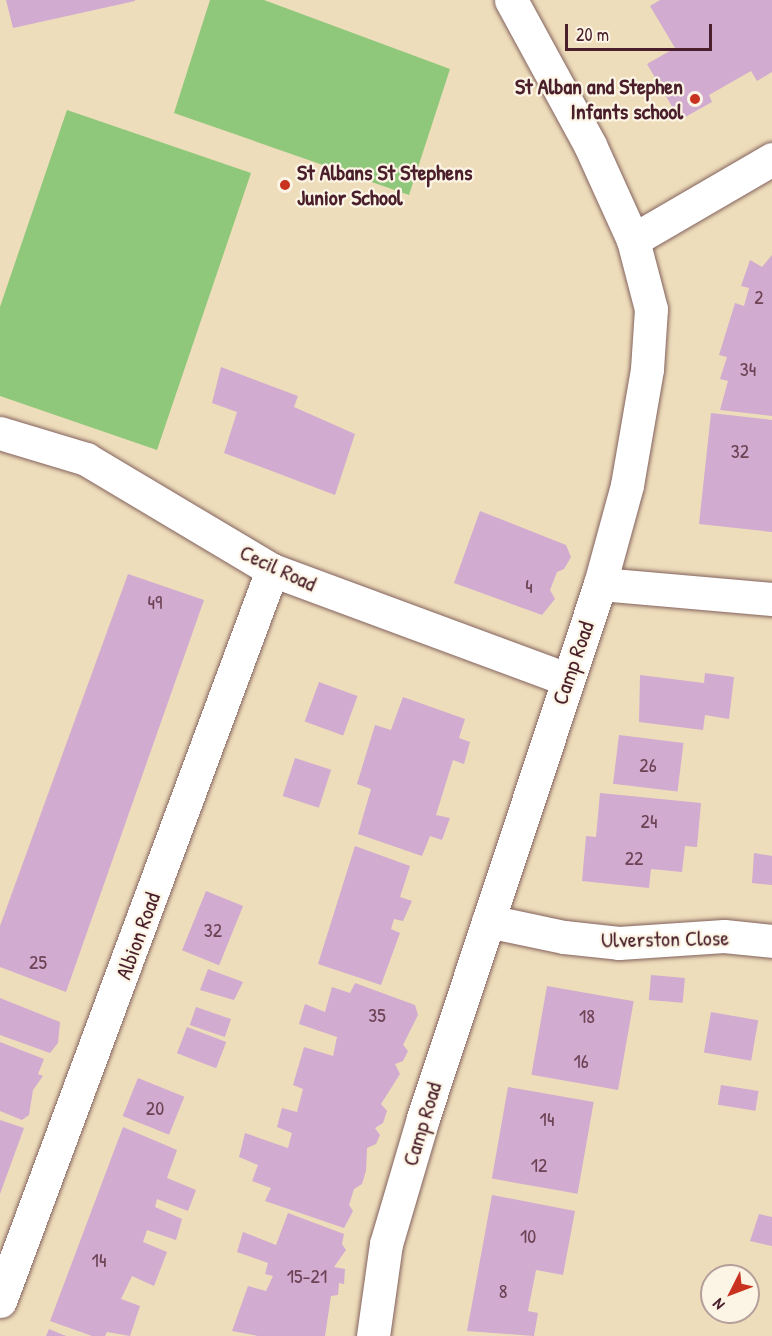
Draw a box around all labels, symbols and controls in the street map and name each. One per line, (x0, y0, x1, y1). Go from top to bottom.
scale bar (568, 12, 715, 50)
text: 20 m (576, 22, 609, 47)
place label: St Alban and Stephen Infants school (515, 73, 683, 124)
marker: St Alban and Stephen Infants school (688, 92, 702, 106)
place label: St Albans St Stephens Junior School (297, 159, 472, 210)
marker: St Albans St Stephens Junior School (278, 178, 292, 192)
house number: 2 (754, 284, 764, 308)
house number: 34 (740, 356, 756, 380)
house number: 32 (731, 438, 749, 462)
street label: Cecil Road (236, 539, 320, 597)
house number: 4 (525, 573, 533, 597)
house number: 49 (148, 589, 162, 613)
street label: Camp Road (546, 618, 600, 708)
house number: 26 (639, 752, 657, 776)
house number: 24 (641, 808, 657, 832)
house number: 22 (625, 845, 643, 869)
street label: Albion Road (110, 889, 166, 983)
house number: 32 (204, 917, 222, 941)
street label: Ulverston Close (601, 925, 729, 953)
house number: 25 (29, 949, 47, 973)
house number: 35 (368, 1002, 386, 1026)
house number: 18 (579, 1003, 595, 1027)
house number: 16 (573, 1048, 589, 1072)
street label: Camp Road (397, 1079, 447, 1169)
house number: 20 (146, 1095, 164, 1119)
house number: 14 (540, 1106, 554, 1130)
house number: 12 (531, 1152, 547, 1176)
house number: 10 (520, 1223, 536, 1247)
house number: 14 (92, 1247, 106, 1271)
house number: 15-21 (287, 1263, 327, 1287)
north arrow (700, 1264, 760, 1324)
house number: 8 (499, 1278, 507, 1302)
text: N (707, 1294, 729, 1315)

